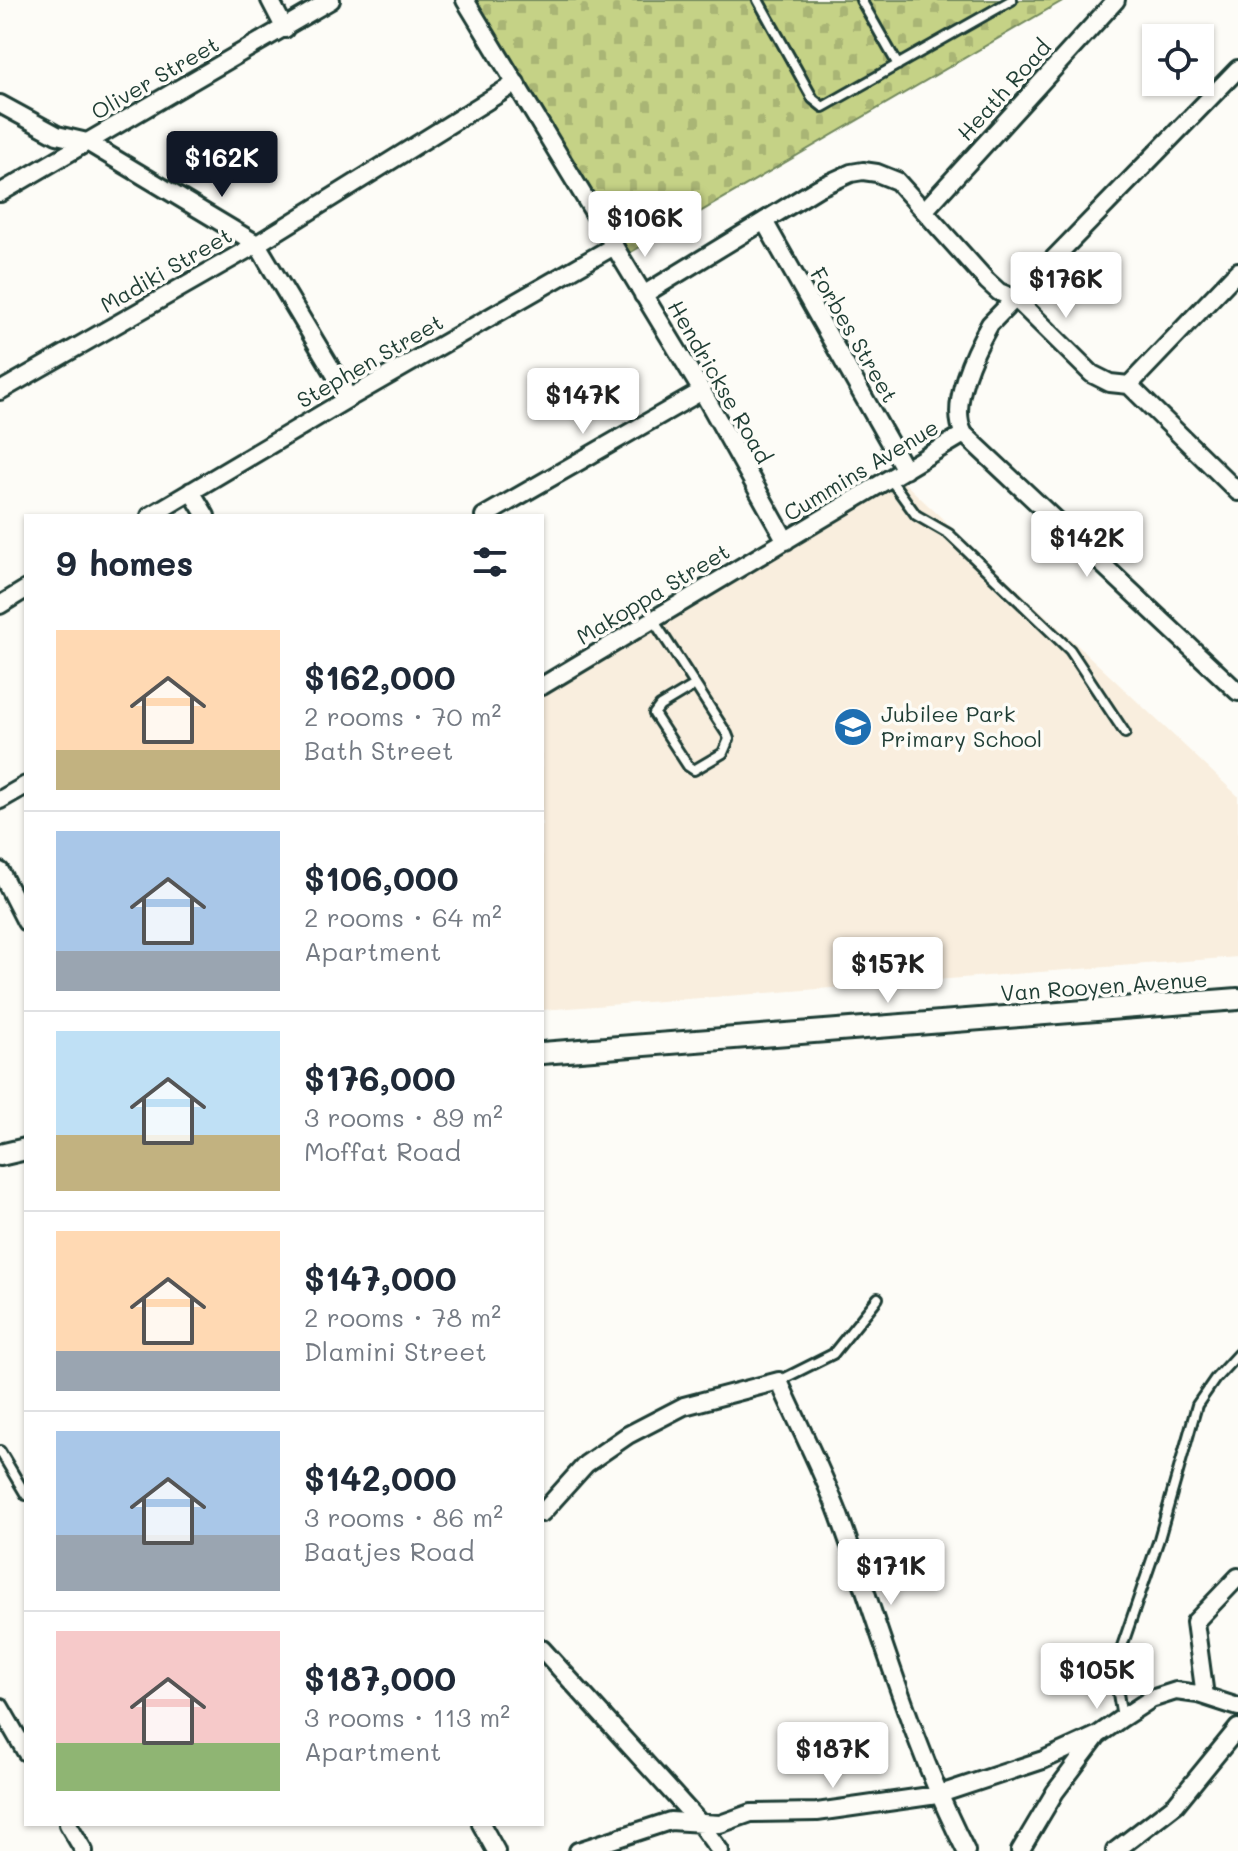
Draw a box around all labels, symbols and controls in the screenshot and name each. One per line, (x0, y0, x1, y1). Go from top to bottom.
map controls (1142, 24, 1214, 96)
button: locate (1142, 24, 1214, 96)
street label: Oliver Street (86, 29, 224, 126)
street label: Heath Road (950, 33, 1057, 147)
pin: $162K (166, 131, 278, 199)
text: $162K (185, 140, 259, 174)
pin: $106K (589, 191, 701, 259)
text: $106K (606, 200, 684, 234)
street label: Madiki Street (95, 220, 237, 319)
pin: $176K (1010, 252, 1122, 320)
text: $176K (1029, 261, 1103, 295)
street label: Forbes Street (804, 262, 905, 408)
street label: Hendrickse Road (662, 295, 779, 469)
street label: Stephen Street (291, 307, 448, 414)
pin: $147K (527, 368, 639, 436)
text: $147K (545, 377, 621, 411)
street label: Cummins Avenue (778, 412, 943, 527)
pin: $142K (1031, 511, 1143, 579)
text: $142K (1049, 520, 1125, 554)
street label: Makoppa Street (571, 536, 735, 651)
text: 9 homes (56, 540, 193, 585)
icon: filters (468, 540, 512, 584)
text: $162,000 (304, 654, 456, 699)
icon: home (120, 662, 216, 758)
text: 2 rooms · 70 m² (304, 699, 501, 733)
place label: Jubilee Park Primary School (881, 699, 1042, 753)
school or university icon: Jubilee Park Primary School (832, 706, 874, 748)
text: Bath Street (304, 733, 454, 767)
text: $106,000 (304, 855, 459, 900)
icon: home (120, 863, 216, 959)
text: 2 rooms · 64 m² (304, 900, 502, 934)
text: Apartment (304, 934, 441, 968)
pin: $157K (832, 937, 944, 1005)
text: $157K (851, 946, 925, 980)
street label: Van Rooyen Avenue (999, 964, 1209, 1007)
text: $176,000 (304, 1055, 456, 1100)
icon: home (120, 1063, 216, 1159)
text: 3 rooms · 89 m² (304, 1100, 503, 1134)
text: Moffat Road (304, 1134, 461, 1168)
text: $147,000 (304, 1255, 457, 1300)
icon: home (120, 1263, 216, 1359)
text: 2 rooms · 78 m² (304, 1300, 501, 1334)
text: Dlamini Street (304, 1334, 487, 1368)
text: $142,000 (304, 1455, 457, 1500)
icon: home (120, 1463, 216, 1559)
text: 3 rooms · 86 m² (304, 1500, 503, 1534)
text: Baatjes Road (304, 1534, 475, 1568)
pin: $171K (835, 1539, 947, 1607)
text: $171K (856, 1548, 926, 1582)
pin: $105K (1041, 1643, 1153, 1711)
text: $105K (1059, 1652, 1135, 1686)
text: $187,000 (304, 1655, 456, 1700)
icon: home (120, 1663, 216, 1759)
text: 3 rooms · 113 m² (304, 1700, 510, 1734)
pin: $187K (777, 1722, 889, 1790)
text: $187K (795, 1731, 871, 1765)
text: Apartment (304, 1734, 441, 1768)

